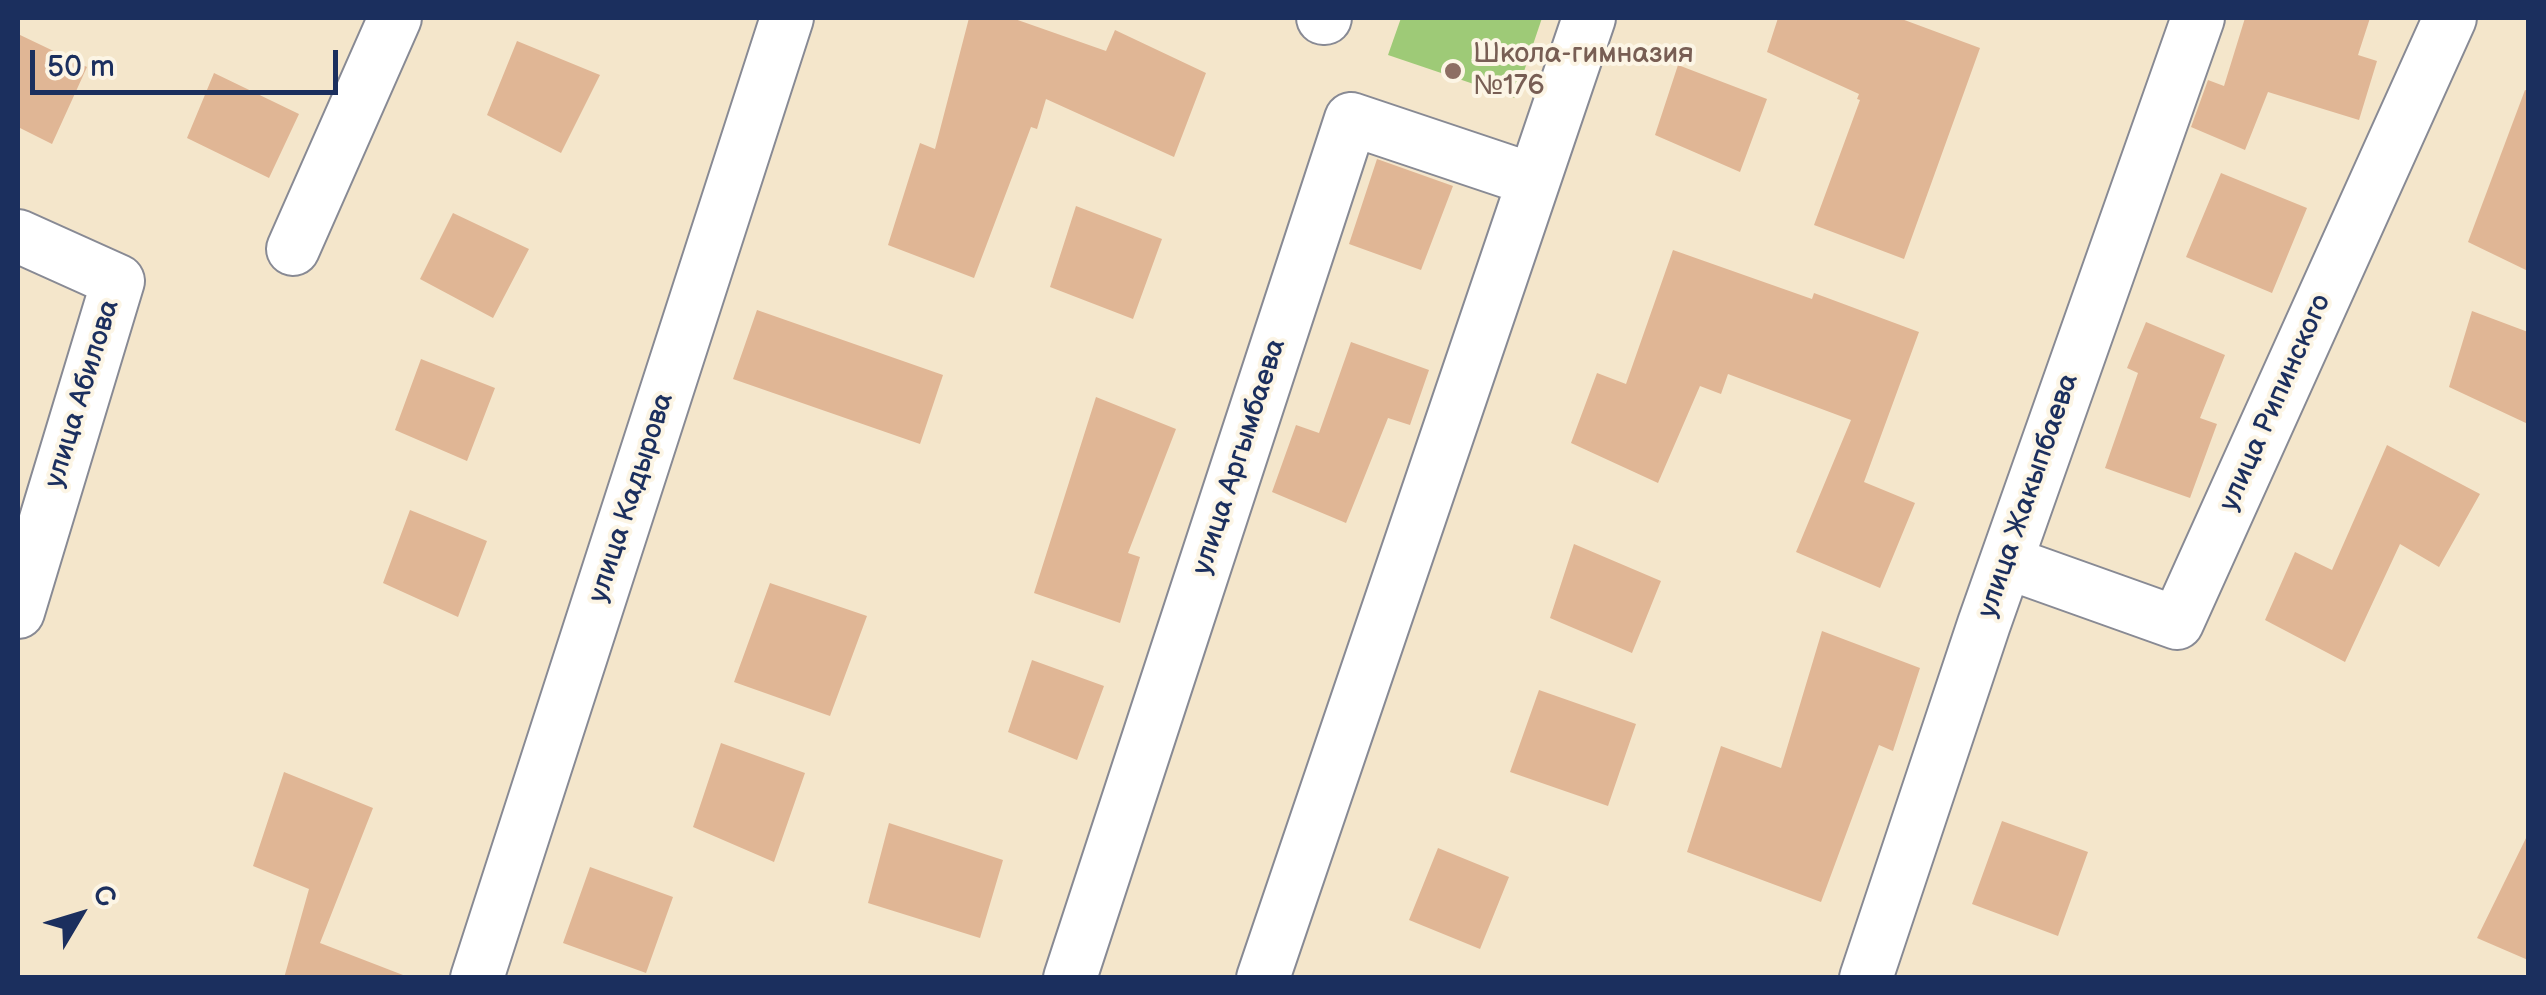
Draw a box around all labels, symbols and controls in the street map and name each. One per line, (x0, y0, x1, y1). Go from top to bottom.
scale bar (35, 30, 342, 92)
place label: Школа-гимназия №176 (1473, 38, 1694, 104)
text: 50 m (47, 49, 115, 85)
marker: Школа-гимназия №176 (1442, 60, 1464, 82)
street label: улица Рипинского (2213, 289, 2339, 517)
street label: улица Абилова (38, 296, 128, 492)
street label: улица Аргымбаева (1186, 335, 1294, 579)
street label: улица Жакыпбаева (1971, 369, 2087, 623)
street label: улица Кадырова (582, 389, 682, 607)
north arrow (30, 865, 130, 965)
text: С (85, 878, 123, 914)

